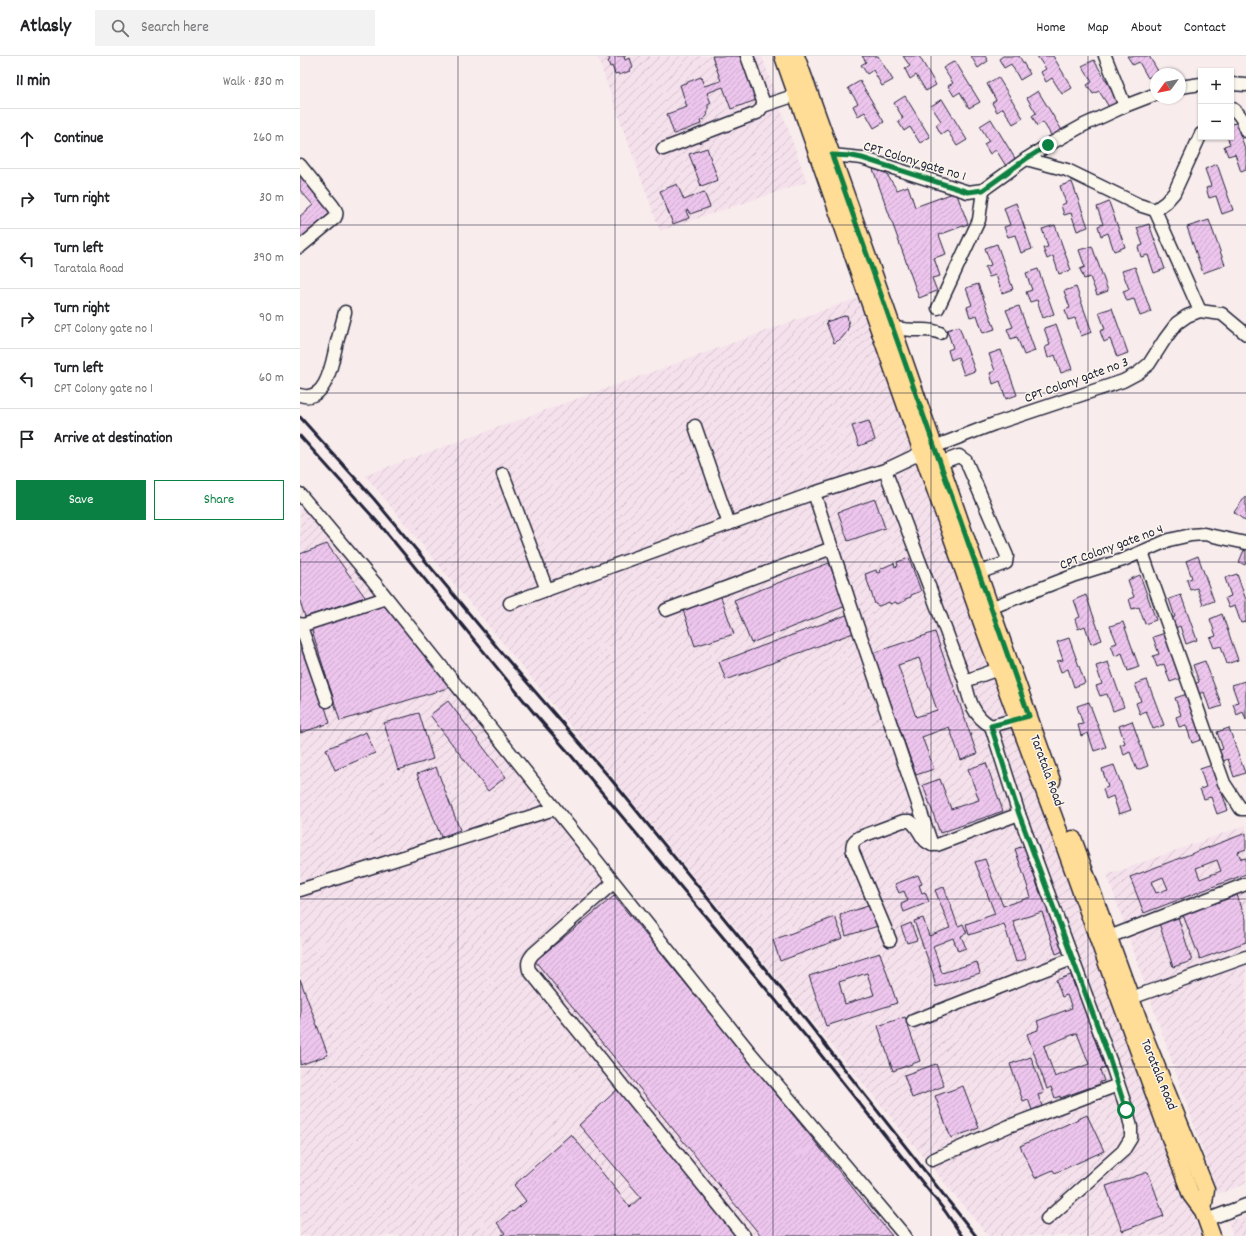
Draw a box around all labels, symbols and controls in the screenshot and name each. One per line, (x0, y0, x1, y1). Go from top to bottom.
search box (95, 10, 375, 46)
text: Atlasly (20, 14, 71, 41)
icon: search (109, 17, 131, 39)
text: Search here (141, 17, 209, 39)
text: Home (1036, 18, 1065, 38)
text: Map (1087, 18, 1109, 38)
text: About (1131, 18, 1162, 38)
text: Contact (1184, 18, 1226, 38)
north arrow (1150, 68, 1186, 104)
map controls (1198, 68, 1234, 140)
button: + (1198, 68, 1234, 104)
text: 11 min (16, 70, 50, 94)
text: Walk · 830 m (223, 73, 284, 92)
button: − (1198, 104, 1234, 140)
icon: ahead (16, 128, 38, 150)
text: Continue (54, 128, 103, 150)
text: 260 m (253, 129, 284, 148)
route end (1039, 136, 1057, 154)
street label: CPT Colony gate no 1 (861, 137, 968, 187)
icon: right (16, 188, 38, 210)
text: Turn right (54, 188, 110, 210)
text: 30 m (259, 189, 284, 208)
text: Turn left (54, 238, 103, 260)
icon: left (16, 248, 38, 270)
text: 390 m (253, 249, 284, 268)
text: Taratala Road (54, 260, 124, 279)
text: Turn right (54, 298, 110, 320)
icon: right (16, 308, 38, 330)
text: 90 m (259, 309, 284, 328)
text: CPT Colony gate no 1 (54, 320, 153, 339)
street label: CPT Colony gate no 3 (1022, 353, 1132, 409)
text: Turn left (54, 358, 103, 380)
icon: left (16, 368, 38, 390)
text: 60 m (259, 369, 284, 388)
text: CPT Colony gate no 1 (54, 380, 153, 399)
icon: arrive (16, 428, 38, 450)
text: Arrive at destination (54, 428, 172, 450)
button: Save (16, 480, 146, 520)
button: Share (154, 480, 284, 520)
street label: CPT Colony gate no 4 (1057, 520, 1166, 576)
street label: Taratala Road (1024, 732, 1068, 809)
street label: Taratala Road (1135, 1036, 1181, 1113)
route start (1117, 1101, 1135, 1119)

